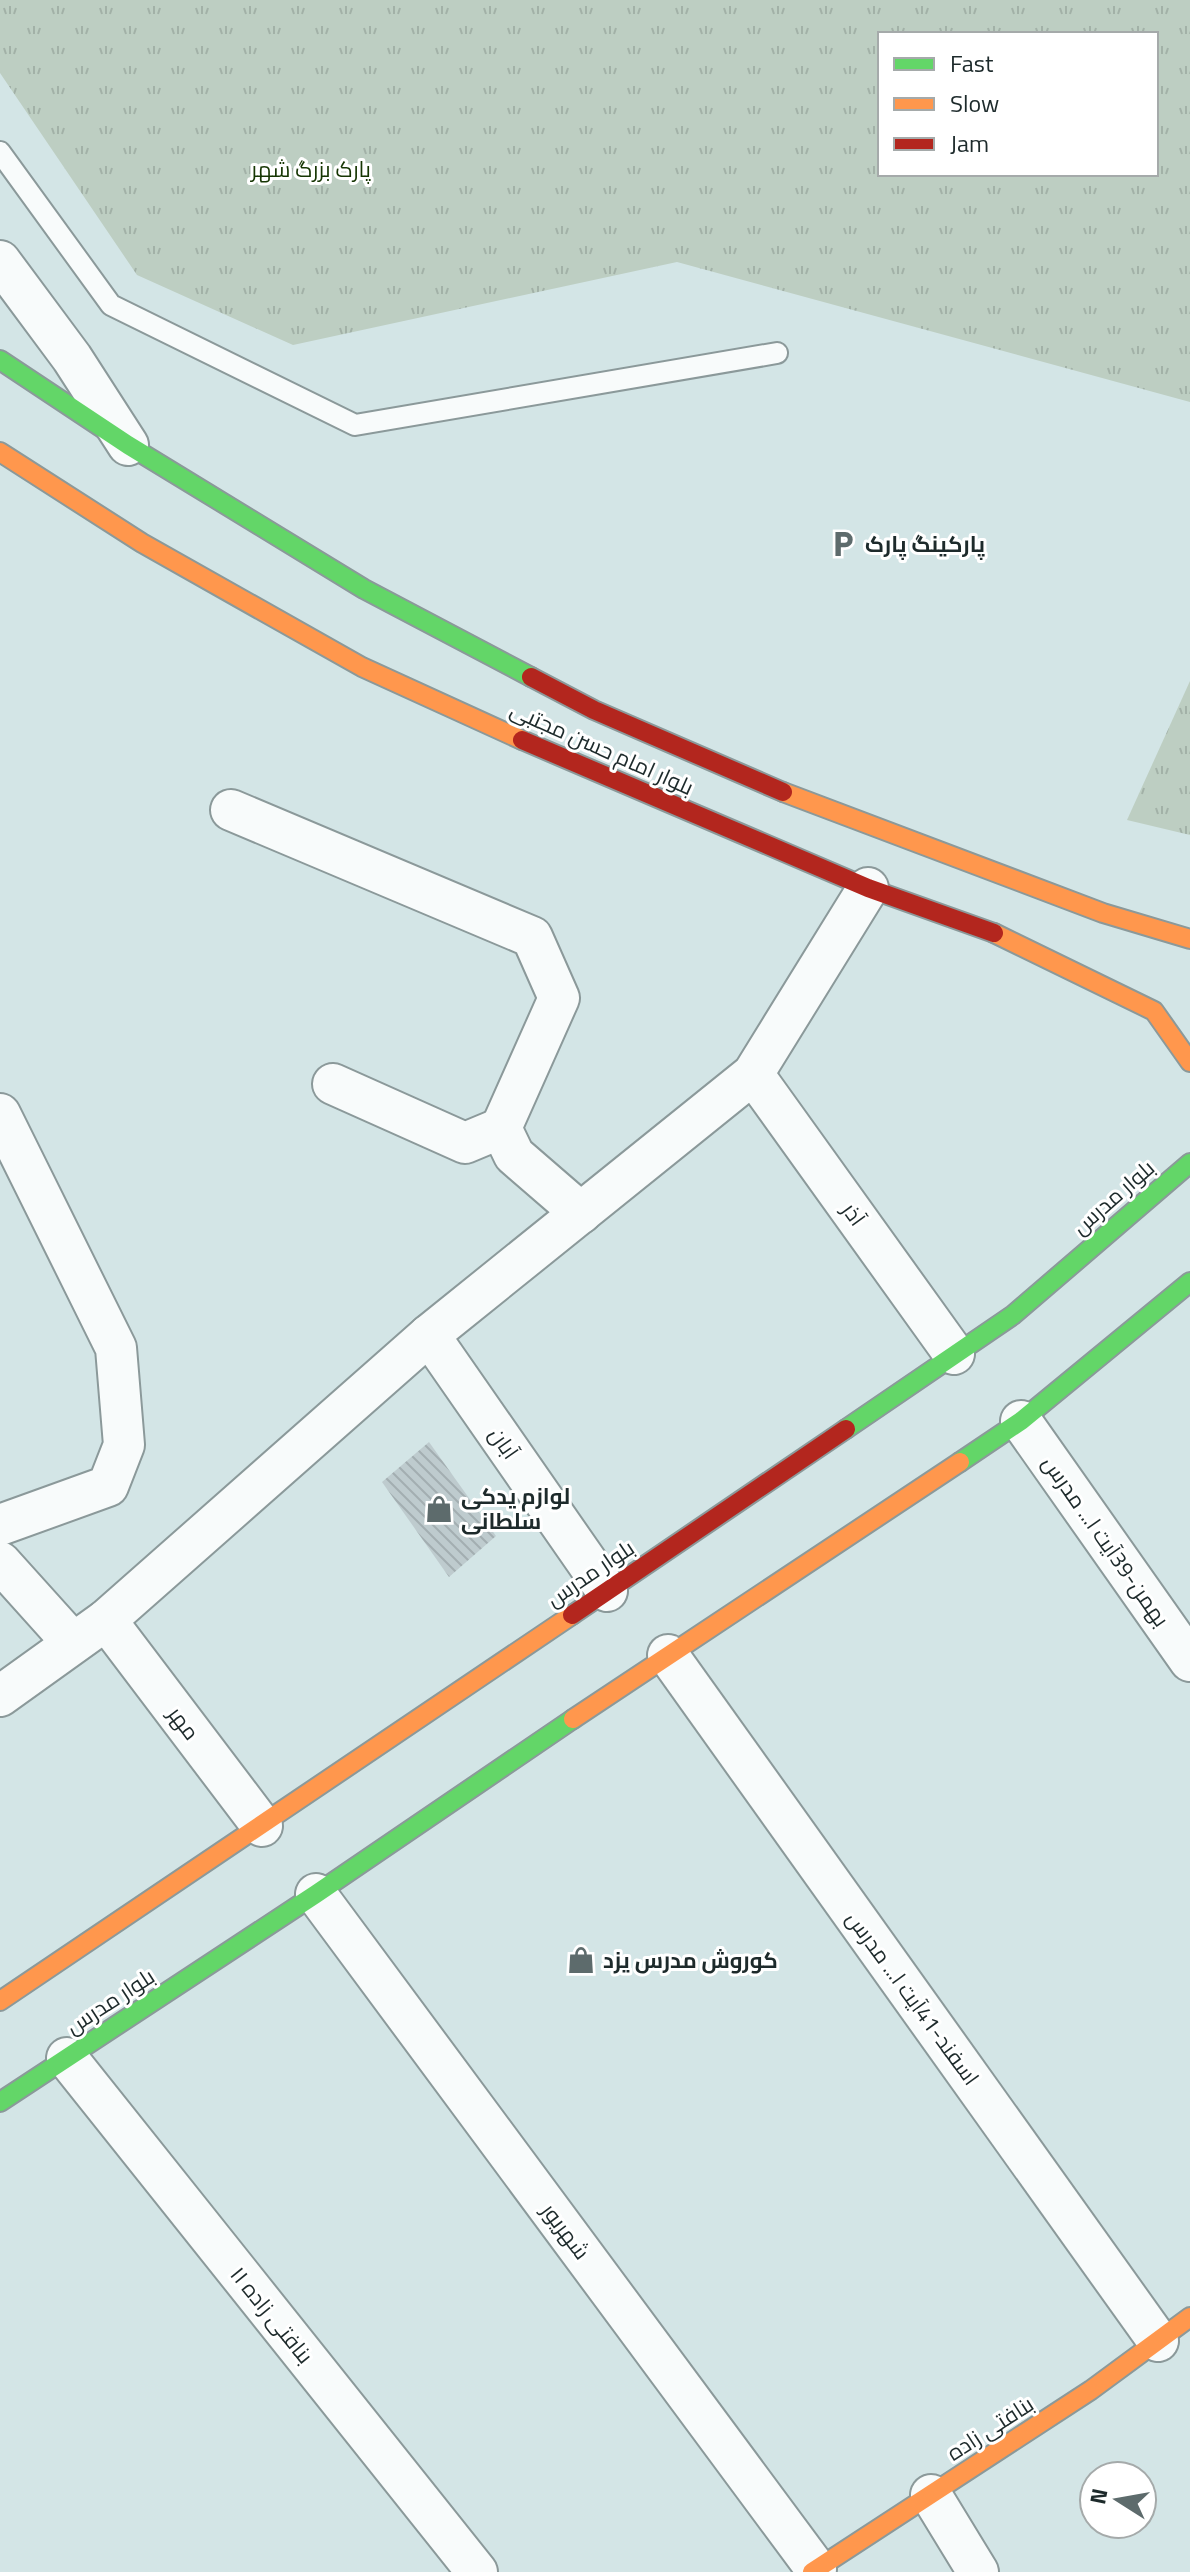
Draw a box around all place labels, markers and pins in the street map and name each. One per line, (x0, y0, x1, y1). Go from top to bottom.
place label: پارکینگ پارک (865, 527, 985, 561)
parking icon: پارکینگ پارک (828, 529, 858, 559)
place label: لوازم یدکی سلطانی (461, 1479, 570, 1538)
shop icon: لوازم یدکی سلطانی (424, 1494, 454, 1524)
place label: کوروش مدرس یزد (603, 1943, 778, 1977)
shop icon: کوروش مدرس یزد (566, 1945, 596, 1975)

